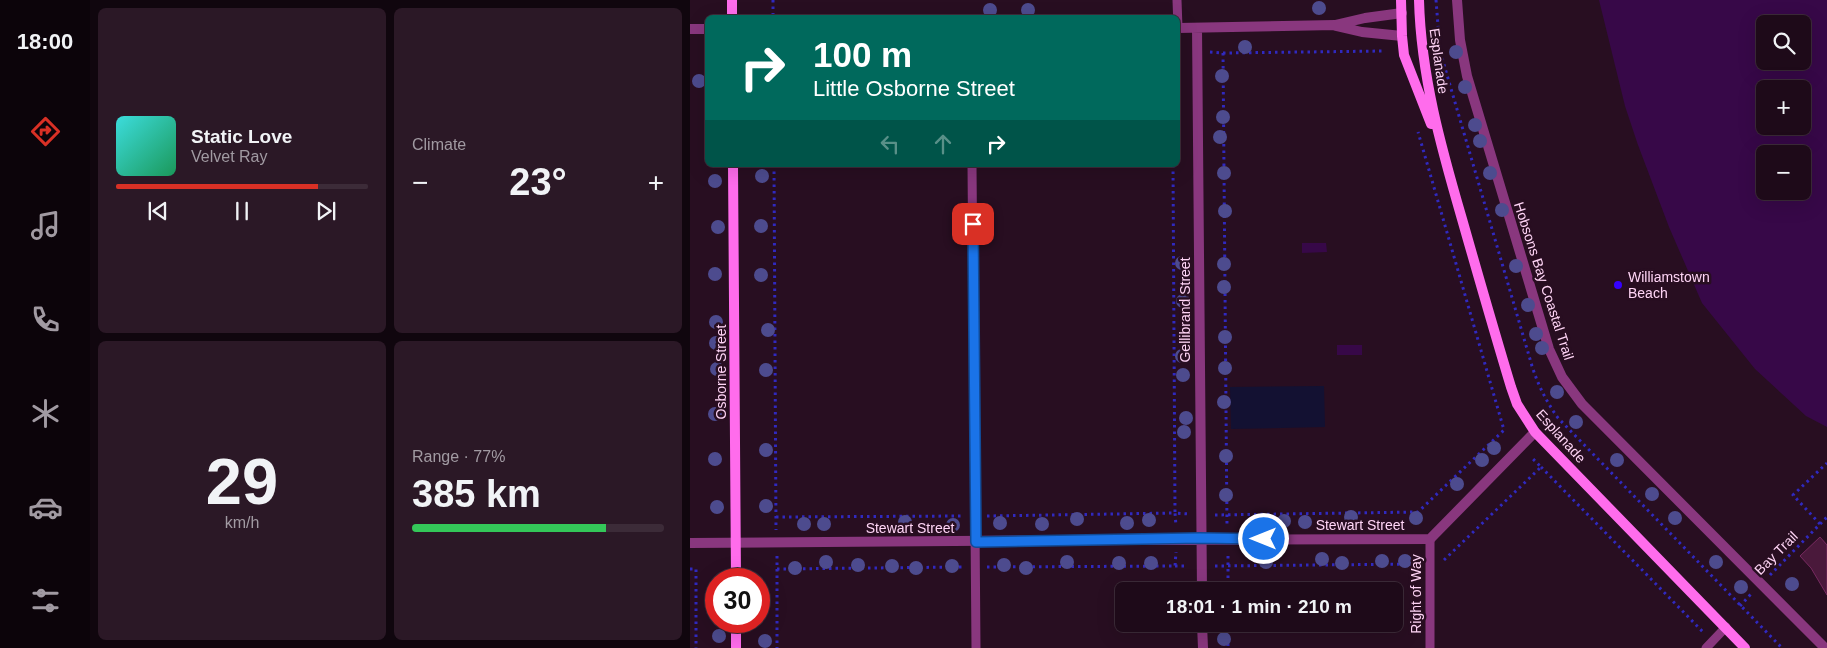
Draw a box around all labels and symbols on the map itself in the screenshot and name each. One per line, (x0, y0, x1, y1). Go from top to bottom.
street label: Esplanade (1426, 27, 1452, 95)
street label: Hobsons Bay Coastal Trail (1511, 200, 1577, 362)
pin (952, 203, 994, 245)
street label: Gellibrand Street (1177, 257, 1193, 363)
place label: Williamstown Beach (1628, 269, 1710, 301)
marker: Williamstown Beach (1612, 279, 1624, 291)
street label: Osborne Street (713, 324, 729, 419)
street label: Esplanade (1533, 406, 1589, 466)
position arrow (1237, 512, 1289, 564)
street label: Stewart Street (1316, 517, 1404, 533)
street label: Stewart Street (866, 520, 954, 536)
street label: Bay Trail (1751, 528, 1801, 578)
street label: Right of Way (1408, 554, 1424, 634)
speed limit sign: 30 (705, 568, 770, 633)

